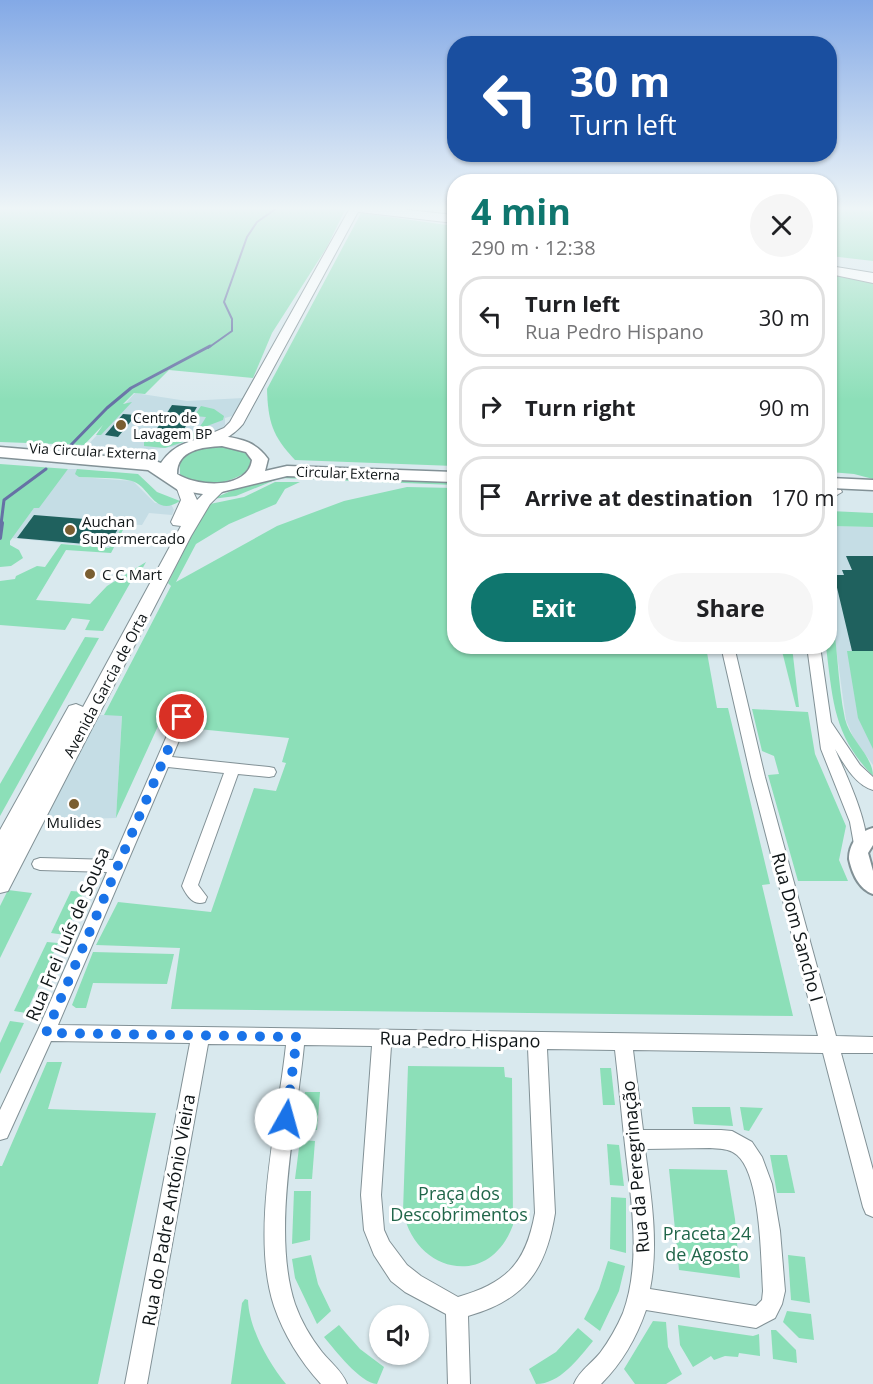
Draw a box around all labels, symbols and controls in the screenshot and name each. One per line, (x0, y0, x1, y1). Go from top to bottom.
text: 30 m (570, 52, 670, 109)
icon: left (471, 60, 549, 138)
text: Turn left (570, 106, 677, 143)
text: 4 min (471, 187, 571, 236)
button: close (750, 194, 813, 257)
text: 290 m · 12:38 (471, 234, 596, 261)
text: Turn left (525, 288, 620, 318)
icon: left (474, 300, 507, 333)
text: 30 m (759, 302, 810, 332)
text: Rua Pedro Hispano (525, 318, 704, 345)
icon: right (474, 390, 507, 423)
text: Turn right (525, 392, 636, 422)
text: 90 m (759, 392, 810, 422)
place label: Centro de Lavagem BP (133, 408, 212, 443)
marker: Centro de Lavagem BP (114, 418, 128, 432)
street label: Via Circular Externa (29, 438, 157, 464)
street label: Circular Externa (296, 462, 400, 484)
icon: arrive (474, 480, 507, 513)
text: Arrive at destination (525, 482, 753, 512)
text: 170 m (771, 482, 835, 512)
place label: Auchan Supermercado (82, 511, 185, 548)
marker: Auchan Supermercado (63, 523, 77, 537)
place label: C C Mart (102, 564, 162, 584)
marker: C C Mart (83, 567, 97, 581)
button: Exit (471, 573, 636, 642)
button: Share (648, 573, 813, 642)
street label: Avenida Garcia de Orta (58, 609, 152, 761)
pin (156, 691, 207, 742)
icon: arrive (165, 700, 198, 733)
marker: Mulides (67, 797, 81, 811)
place label: Mulides (46, 812, 102, 832)
street label: Rua Frei Luís de Sousa (19, 843, 115, 1025)
street label: Rua Dom Sancho I (767, 850, 829, 1004)
street label: Rua Pedro Hispano (379, 1026, 541, 1052)
street label: Rua da Peregrinação (616, 1080, 654, 1254)
position arrow (254, 1087, 318, 1151)
street label: Rua do Padre António Vieira (136, 1092, 200, 1328)
park label: Praça dos Descobrimentos (390, 1181, 528, 1226)
park label: Praceta 24 de Agosto (663, 1221, 751, 1266)
map controls (369, 1305, 429, 1365)
button: sound (369, 1305, 429, 1365)

